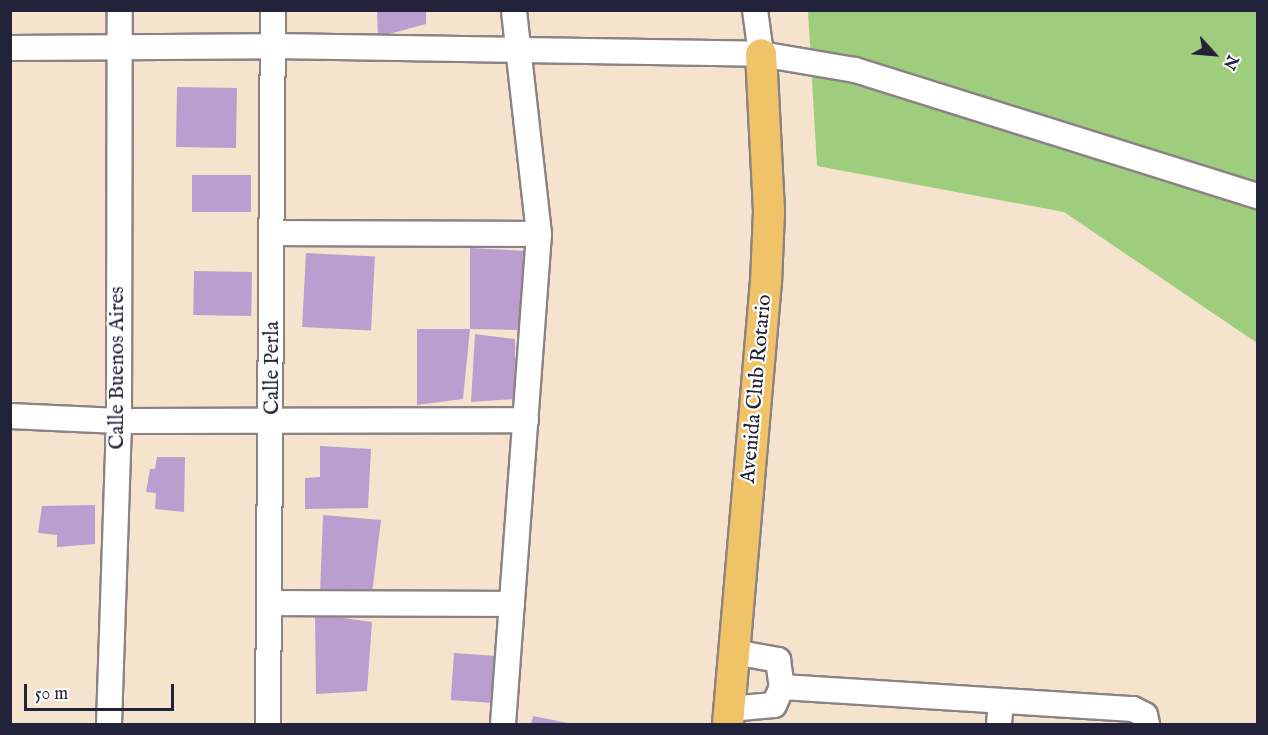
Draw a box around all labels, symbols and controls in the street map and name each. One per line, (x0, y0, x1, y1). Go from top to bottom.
north arrow (1184, 24, 1244, 84)
text: N (1218, 51, 1242, 72)
street label: Calle Buenos Aires (105, 286, 131, 450)
street label: Avenida Club Rotario (736, 293, 778, 485)
street label: Calle Perla (260, 321, 286, 415)
scale bar (27, 672, 177, 710)
text: 50 m (35, 683, 68, 706)

